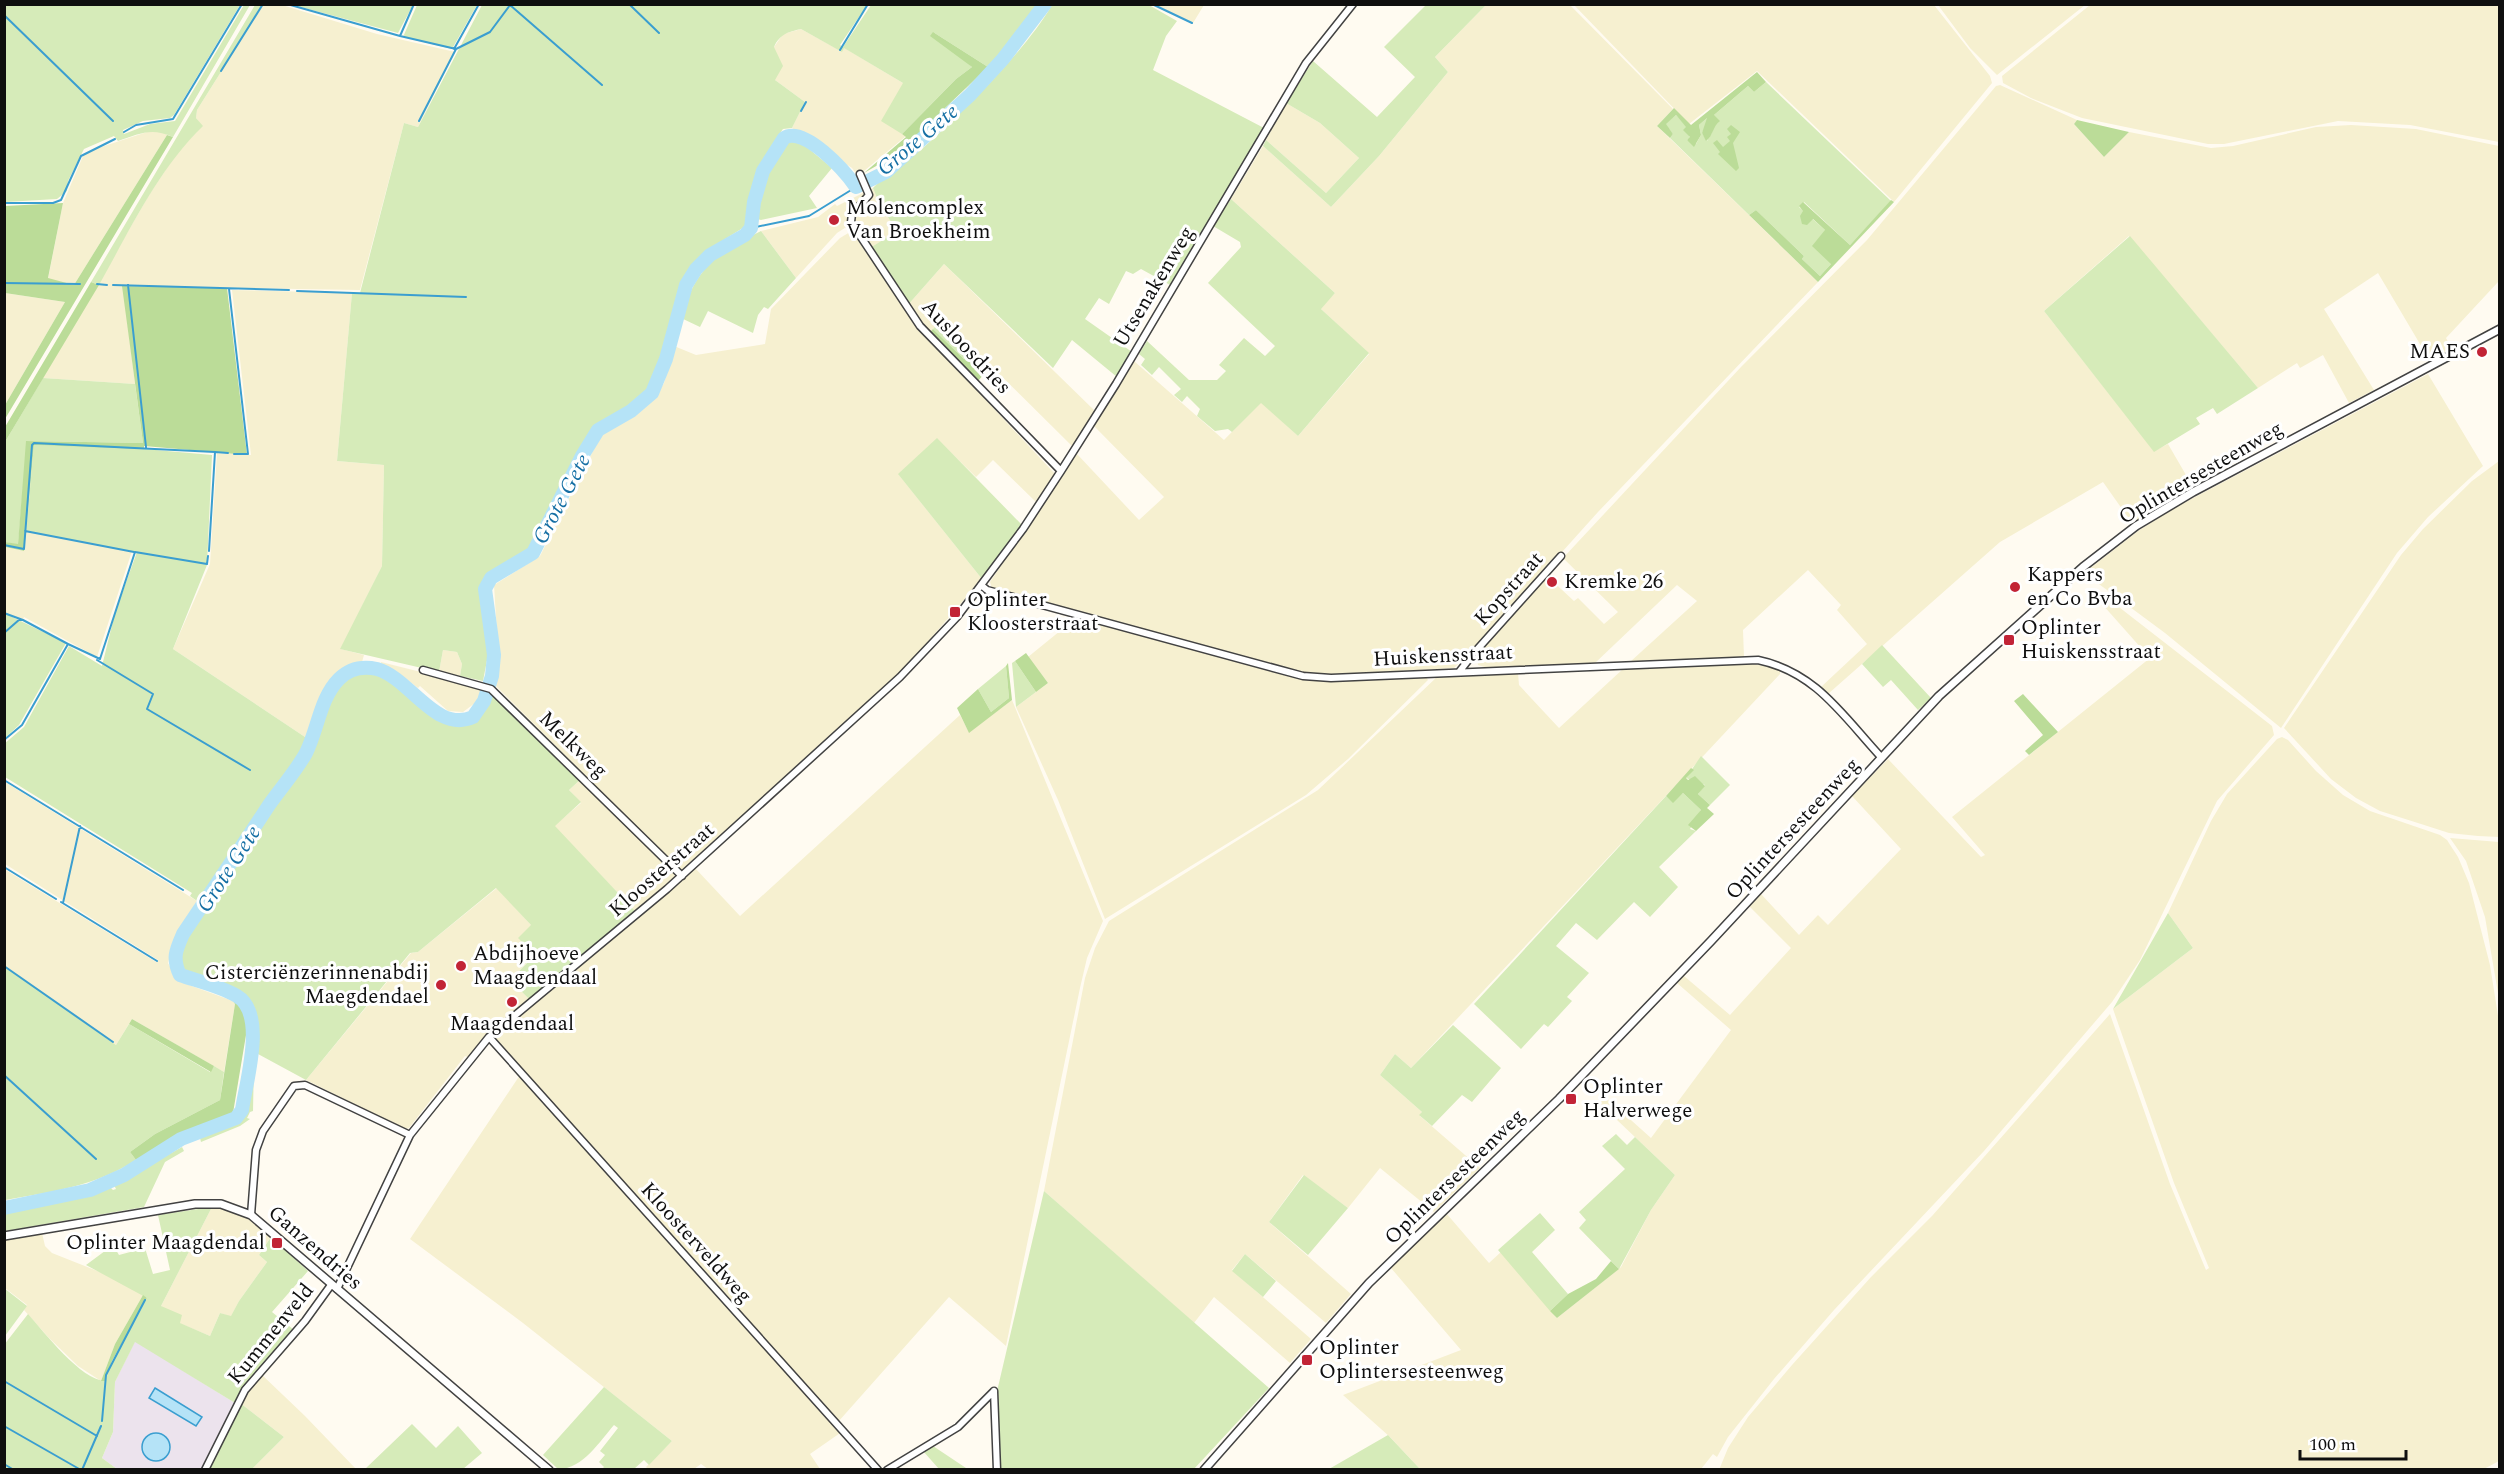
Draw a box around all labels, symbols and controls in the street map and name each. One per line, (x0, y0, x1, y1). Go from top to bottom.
water label: Grote Gete (870, 96, 966, 184)
place label: Molencomplex Van Broekheim (846, 192, 991, 248)
marker: Molencomplex Van Broekheim (827, 213, 841, 227)
street label: Utsenakenweg (1105, 220, 1203, 354)
street label: Ausloosdries (913, 292, 1019, 402)
place label: MAES (2409, 336, 2470, 368)
marker: MAES (2475, 345, 2489, 359)
street label: Oplintersesteenweg (2113, 413, 2289, 533)
water label: Grote Gete (524, 448, 600, 550)
street label: Kopstraat (1467, 544, 1551, 634)
place label: Kappers en Co Bvba (2027, 559, 2133, 615)
place label: Kremke 26 (1564, 566, 1663, 598)
marker: Kremke 26 (1545, 575, 1559, 589)
marker: Kappers en Co Bvba (2008, 580, 2022, 594)
place label: Oplinter Kloosterstraat (967, 584, 1098, 640)
marker: Oplinter Kloosterstraat (948, 605, 962, 619)
place label: Oplinter Huiskensstraat (2021, 612, 2161, 668)
marker: Oplinter Huiskensstraat (2002, 633, 2016, 647)
street label: Huiskensstraat (1372, 636, 1514, 676)
street label: Melkweg (531, 704, 615, 786)
street label: Oplintersesteenweg (1718, 750, 1868, 908)
street label: Kloosterstraat (602, 815, 722, 925)
water label: Grote Gete (188, 819, 270, 919)
place label: Abdijhoeve Maagdendaal (473, 938, 597, 994)
place label: Cisterciënzerinnenabdij Maegdendael (205, 957, 429, 1013)
marker: Abdijhoeve Maagdendaal (454, 959, 468, 973)
marker: Cisterciënzerinnenabdij Maegdendael (434, 978, 448, 992)
marker: Maagdendaal (505, 995, 519, 1009)
place label: Maagdendaal (450, 1008, 574, 1040)
place label: Oplinter Halverwege (1583, 1071, 1692, 1127)
marker: Oplinter Halverwege (1564, 1092, 1578, 1106)
street label: Oplintersesteenweg (1377, 1101, 1533, 1253)
street label: Kloosterveldweg (633, 1175, 759, 1311)
street label: Ganzendries (260, 1198, 370, 1298)
place label: Oplinter Maagdendal (66, 1227, 265, 1259)
marker: Oplinter Maagdendal (270, 1236, 284, 1250)
street label: Kummenveld (220, 1276, 322, 1392)
place label: Oplinter Oplintersesteenweg (1319, 1332, 1504, 1388)
marker: Oplinter Oplintersesteenweg (1300, 1353, 1314, 1367)
scale bar (2300, 1423, 2406, 1461)
text: 100 m (2309, 1431, 2356, 1458)

